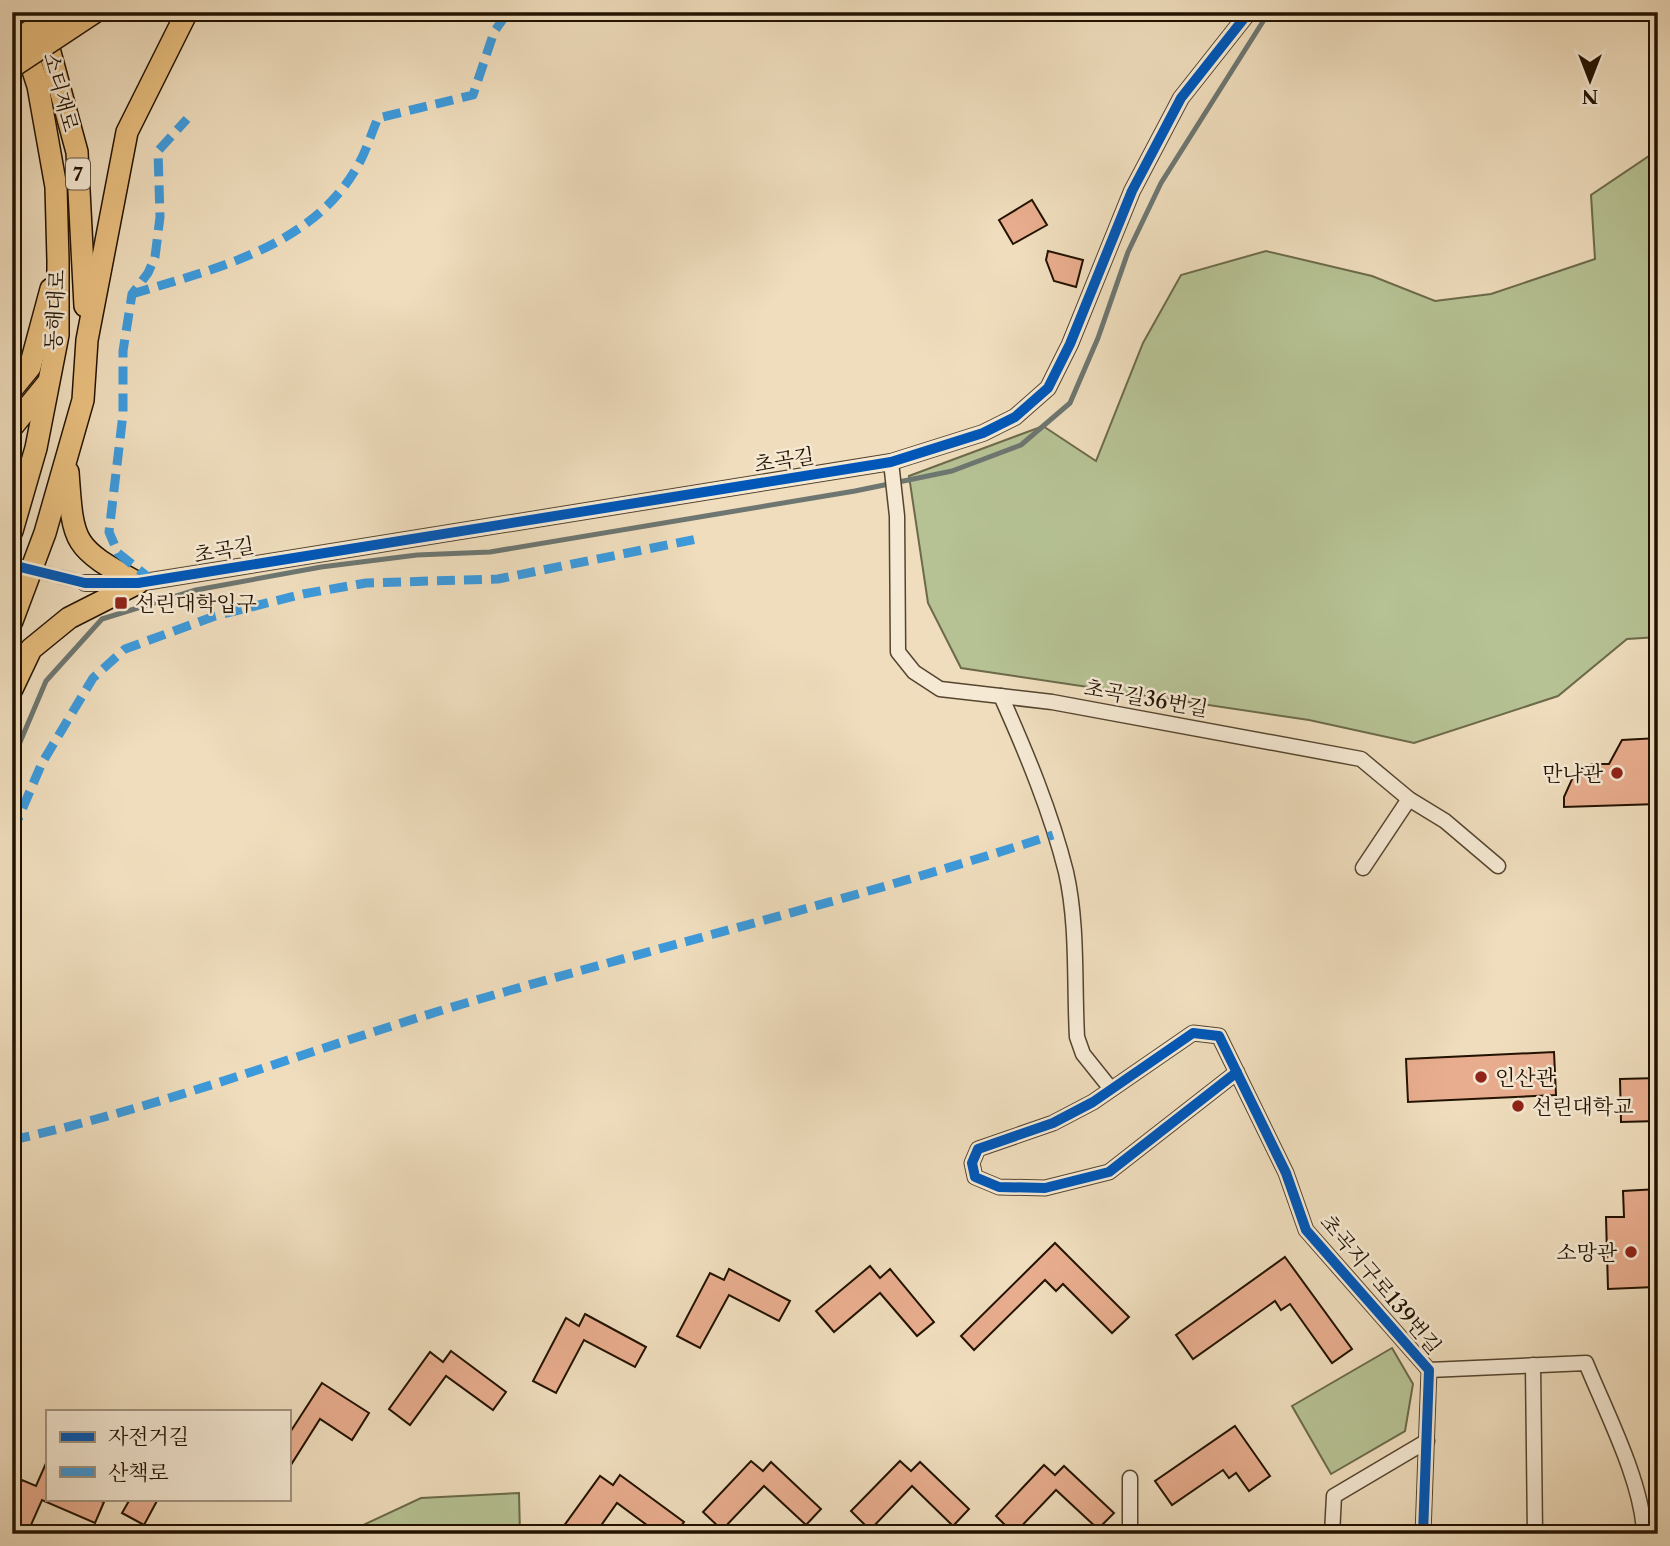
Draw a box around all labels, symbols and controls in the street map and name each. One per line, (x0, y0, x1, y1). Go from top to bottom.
north arrow (1554, 46, 1624, 116)
street label: 소티재로 (38, 50, 84, 134)
text: N (1582, 85, 1598, 108)
road number: 7 (66, 158, 90, 190)
street label: 동해대로 (40, 269, 70, 351)
street label: 초곡길 (752, 443, 816, 477)
street label: 초곡길 (192, 532, 256, 568)
place label: 선린대학입구 (135, 591, 257, 616)
marker: 선린대학입구 (113, 595, 129, 611)
street label: 초곡길36번길 (1082, 675, 1210, 721)
place label: 만나관 (1542, 761, 1604, 786)
marker: 만나관 (1609, 765, 1625, 781)
place label: 인산관 (1495, 1065, 1557, 1090)
marker: 인산관 (1473, 1069, 1489, 1085)
place label: 선린대학교 (1532, 1094, 1633, 1119)
marker: 선린대학교 (1510, 1098, 1526, 1114)
street label: 초곡지구로139번길 (1315, 1209, 1447, 1359)
place label: 소망관 (1556, 1240, 1618, 1265)
marker: 소망관 (1623, 1244, 1639, 1260)
legend (46, 1410, 290, 1500)
text: 자전거길 (108, 1424, 189, 1449)
text: 산책로 (108, 1460, 169, 1485)

